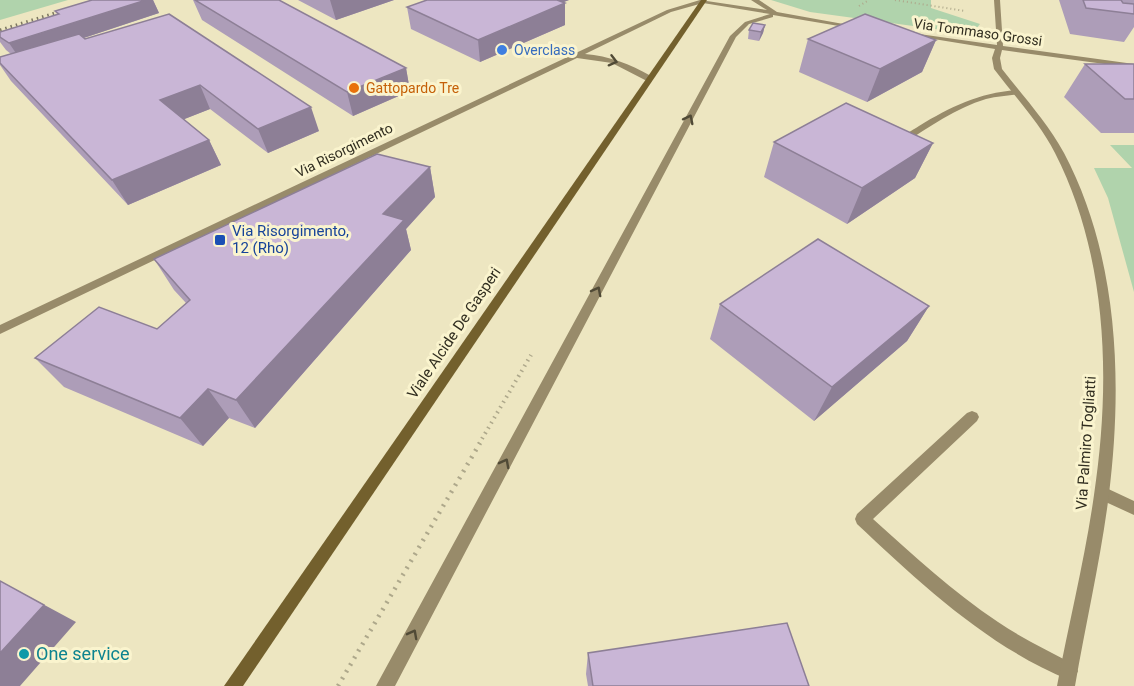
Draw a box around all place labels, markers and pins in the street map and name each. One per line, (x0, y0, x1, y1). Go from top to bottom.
place label: Overclass (514, 42, 575, 58)
marker: Overclass (495, 43, 509, 57)
place label: Gattopardo Tre (366, 80, 459, 96)
marker: Gattopardo Tre (347, 81, 361, 95)
place label: Via Risorgimento, 12 (Rho) (232, 222, 349, 257)
marker: Via Risorgimento, 12 (Rho) (213, 233, 227, 247)
place label: One service (36, 643, 130, 664)
marker: One service (17, 647, 31, 661)

